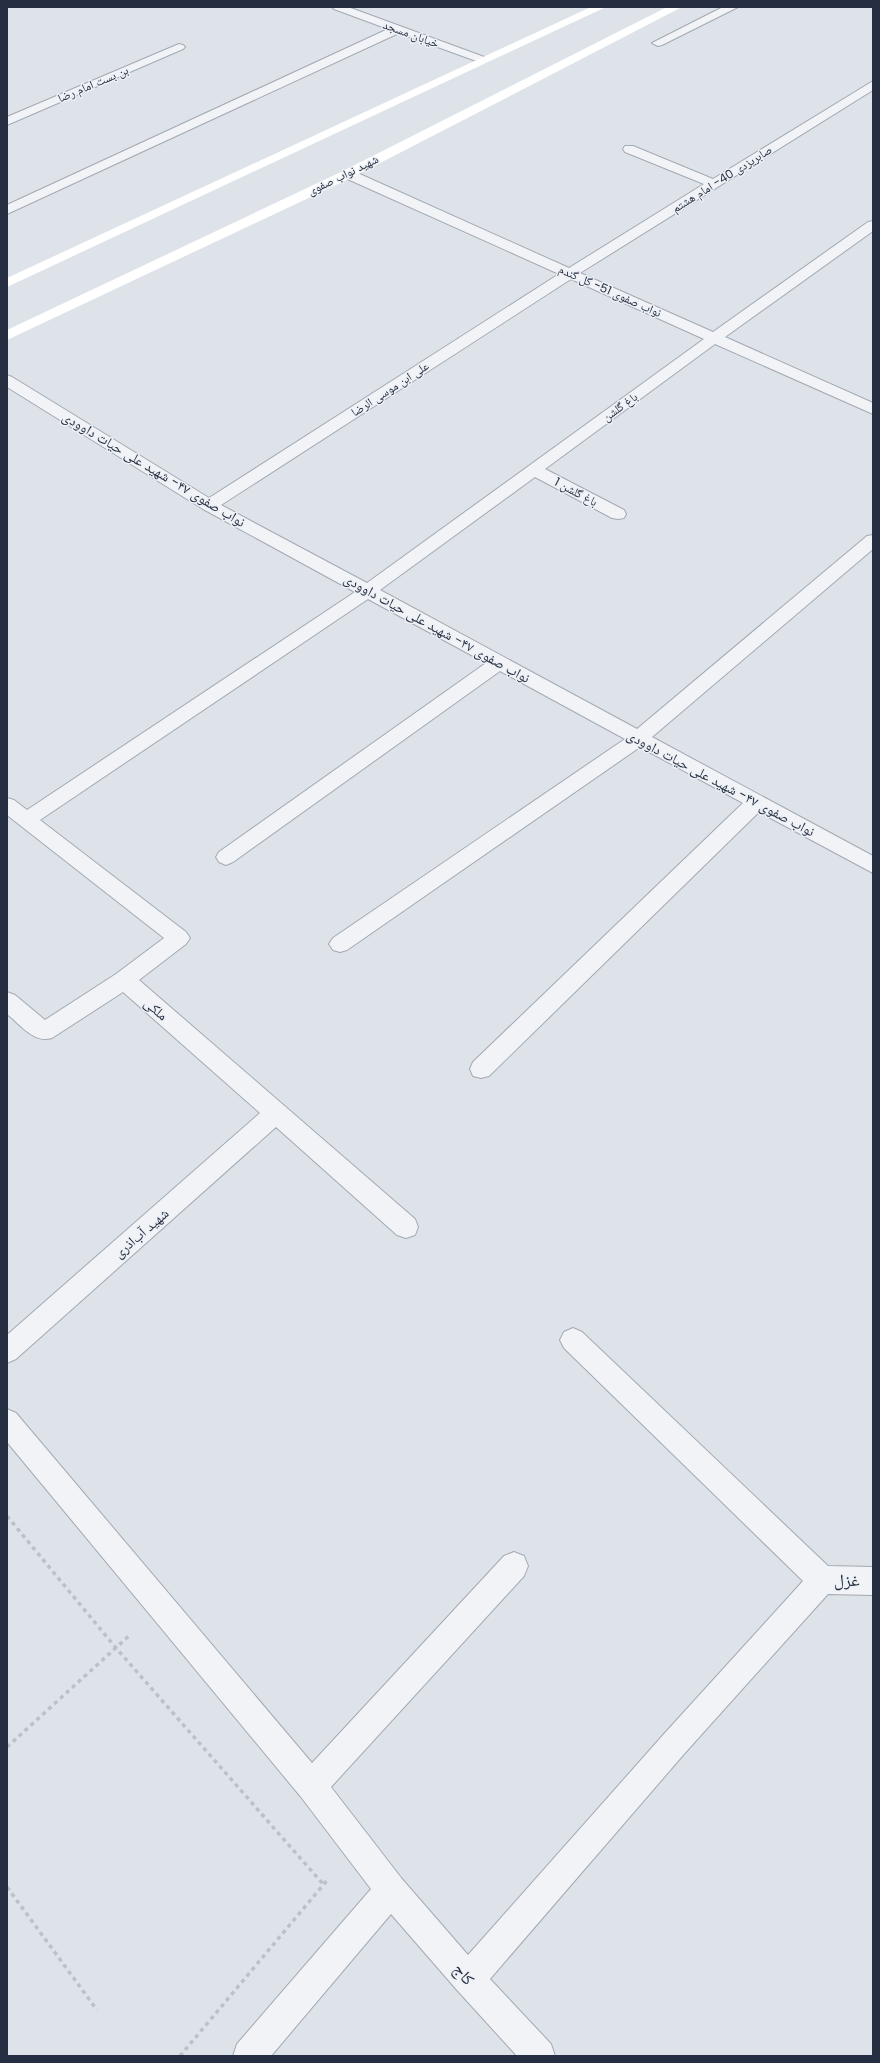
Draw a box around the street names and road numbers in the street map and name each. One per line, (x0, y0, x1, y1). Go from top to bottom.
street label: خیابان مسجد (381, 16, 442, 52)
street label: بن بست امام رضا (55, 61, 131, 106)
street label: صابریزدی 40- امام هشتم (668, 141, 775, 216)
street label: شهید نواب صفوی (304, 150, 381, 199)
street label: نواب صفوی 51- گل گندم (556, 260, 664, 321)
street label: علی ابن موسی الرضا (347, 357, 432, 420)
street label: باغ گلشن (599, 388, 641, 425)
street label: نواب صفوی ۴۷- شهید علی حیات داوودی (59, 406, 249, 532)
street label: باغ گلشن 1 (552, 473, 601, 510)
street label: نواب صفوی ۴۷- شهید علی حیات داوودی (340, 568, 534, 688)
street label: نواب صفوی ۴۷- شهید علی حیات داوودی (623, 725, 819, 841)
street label: ملکی (140, 993, 172, 1025)
street label: شهید‌ آب‌اذری (109, 1203, 173, 1263)
street label: غزل (834, 1568, 860, 1592)
street label: کاج (448, 1958, 480, 1990)

